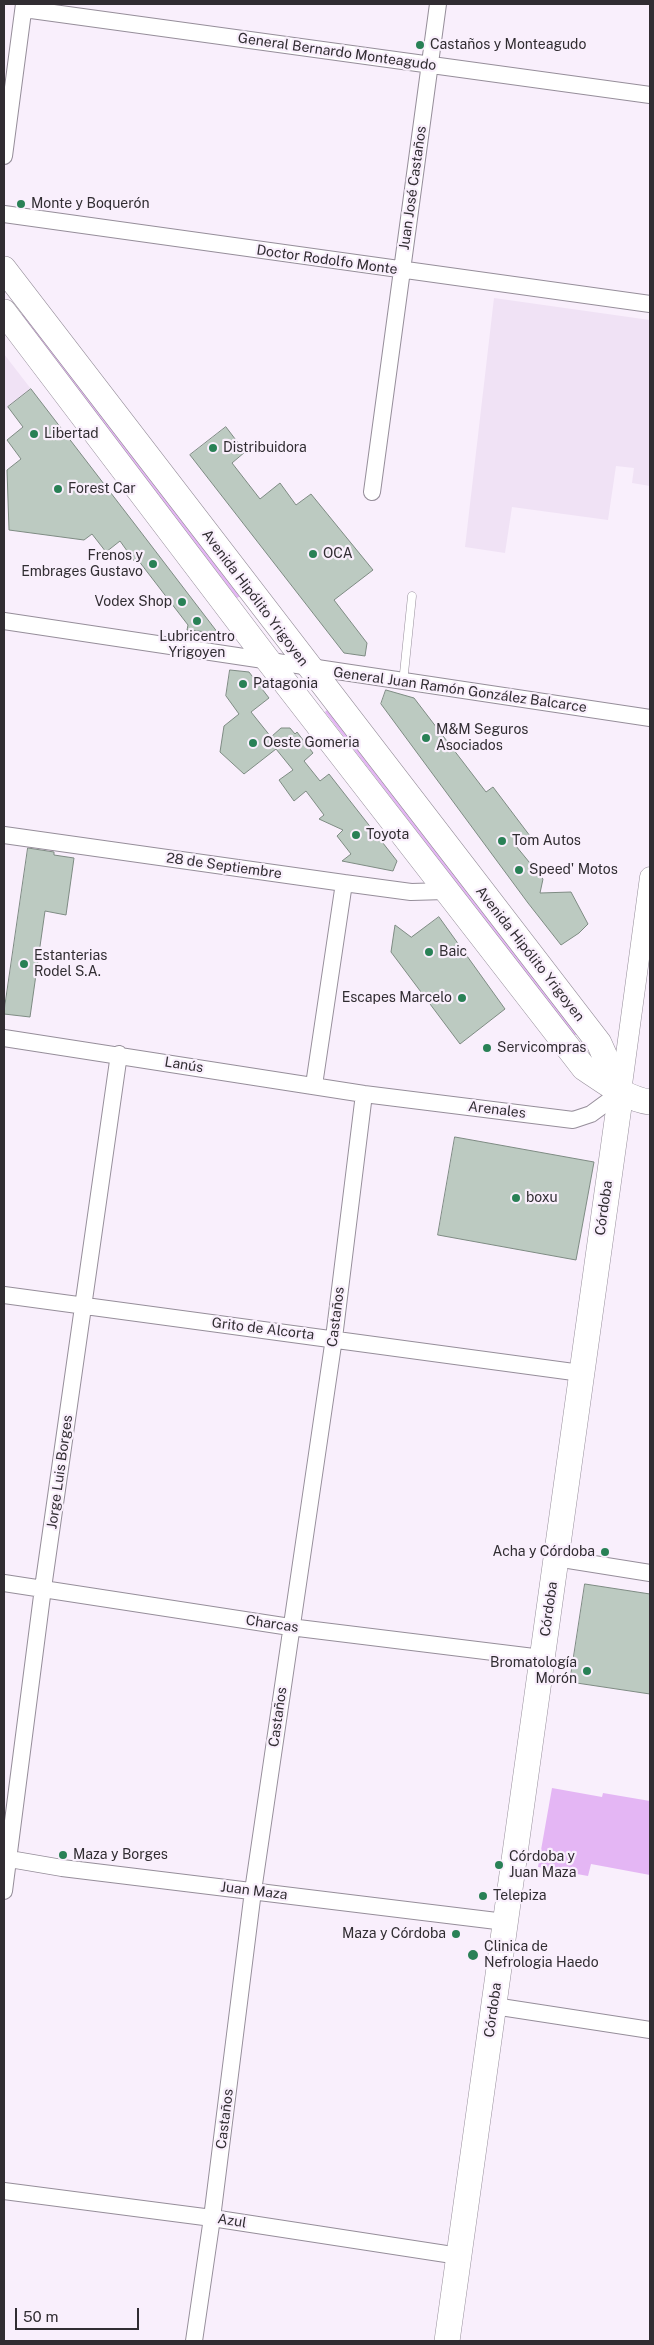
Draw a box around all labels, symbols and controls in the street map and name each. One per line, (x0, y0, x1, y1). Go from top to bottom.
street label: General Bernardo Monteagudo (237, 30, 437, 74)
place label: Castaños y Monteagudo (430, 37, 586, 53)
marker: Castaños y Monteagudo (414, 39, 426, 51)
street label: Juan José Castaños (396, 125, 430, 251)
place label: Monte y Boquerón (31, 196, 150, 212)
marker: Monte y Boquerón (15, 198, 27, 210)
street label: Doctor Rodolfo Monte (255, 242, 399, 278)
place label: Libertad (44, 426, 99, 442)
marker: Libertad (28, 428, 40, 440)
place label: Distribuidora (223, 440, 307, 456)
marker: Distribuidora (207, 442, 219, 454)
place label: Forest Car (68, 481, 136, 497)
marker: Forest Car (52, 483, 64, 495)
street label: Avenida Hipólito Yrigoyen (198, 526, 312, 670)
place label: OCA (323, 546, 353, 562)
place label: Frenos y Embrages Gustavo (21, 548, 143, 580)
marker: OCA (307, 548, 319, 560)
marker: Frenos y Embrages Gustavo (147, 558, 159, 570)
place label: Vodex Shop (95, 594, 172, 610)
marker: Vodex Shop (176, 596, 188, 608)
marker: Lubricentro Yrigoyen (191, 615, 203, 627)
place label: Lubricentro Yrigoyen (159, 629, 235, 662)
street label: General Juan Ramón González Balcarce (332, 664, 588, 716)
place label: Patagonia (253, 676, 318, 692)
marker: Patagonia (237, 678, 249, 690)
place label: M&M Seguros Asociados (436, 722, 528, 754)
marker: M&M Seguros Asociados (420, 732, 432, 744)
place label: Oeste Gomeria (263, 735, 359, 751)
marker: Oeste Gomeria (247, 737, 259, 749)
place label: Toyota (366, 827, 409, 843)
marker: Toyota (350, 829, 362, 841)
place label: Tom Autos (512, 833, 581, 849)
marker: Tom Autos (496, 835, 508, 847)
street label: 28 de Septiembre (165, 850, 283, 882)
place label: Speed' Motos (529, 862, 618, 878)
marker: Speed' Motos (513, 864, 525, 876)
street label: Avenida Hipólito Yrigoyen (472, 883, 588, 1025)
place label: Baic (439, 944, 467, 960)
marker: Baic (423, 946, 435, 958)
place label: Estanterias Rodel S.A. (34, 948, 107, 980)
marker: Estanterias Rodel S.A. (18, 958, 30, 970)
place label: Escapes Marcelo (342, 990, 452, 1006)
marker: Escapes Marcelo (456, 992, 468, 1004)
place label: Servicompras (497, 1040, 586, 1056)
marker: Servicompras (481, 1042, 493, 1054)
street label: Lanús (163, 1054, 205, 1076)
street label: Arenales (467, 1098, 527, 1122)
street label: Córdoba (592, 1180, 616, 1236)
place label: boxu (526, 1190, 558, 1206)
marker: boxu (510, 1192, 522, 1204)
street label: Castaños (324, 1286, 348, 1348)
street label: Grito de Alcorta (211, 1314, 315, 1344)
street label: Jorge Luis Borges (44, 1414, 76, 1530)
place label: Acha y Córdoba (492, 1544, 595, 1560)
marker: Acha y Córdoba (599, 1546, 611, 1558)
street label: Córdoba (537, 1581, 561, 1637)
street label: Charcas (245, 1612, 299, 1636)
place label: Bromatología Morón (490, 1655, 577, 1688)
marker: Bromatología Morón (581, 1665, 593, 1677)
street label: Castaños (265, 1686, 291, 1748)
place label: Maza y Borges (73, 1847, 168, 1863)
marker: Maza y Borges (57, 1849, 69, 1861)
place label: Córdoba y Juan Maza (509, 1849, 576, 1881)
marker: Córdoba y Juan Maza (493, 1859, 505, 1871)
street label: Juan Maza (220, 1879, 288, 1903)
place label: Telepiza (493, 1888, 546, 1904)
marker: Telepiza (477, 1890, 489, 1902)
place label: Maza y Córdoba (342, 1926, 446, 1942)
marker: Maza y Córdoba (450, 1928, 462, 1940)
place label: Clinica de Nefrologia Haedo (484, 1939, 599, 1971)
marker: Clinica de Nefrologia Haedo (466, 1948, 480, 1962)
street label: Córdoba (481, 1982, 505, 2038)
street label: Castaños (213, 2088, 237, 2150)
street label: Azul (216, 2210, 248, 2232)
scale bar (18, 2298, 141, 2330)
text: 50 m (23, 2308, 58, 2325)

